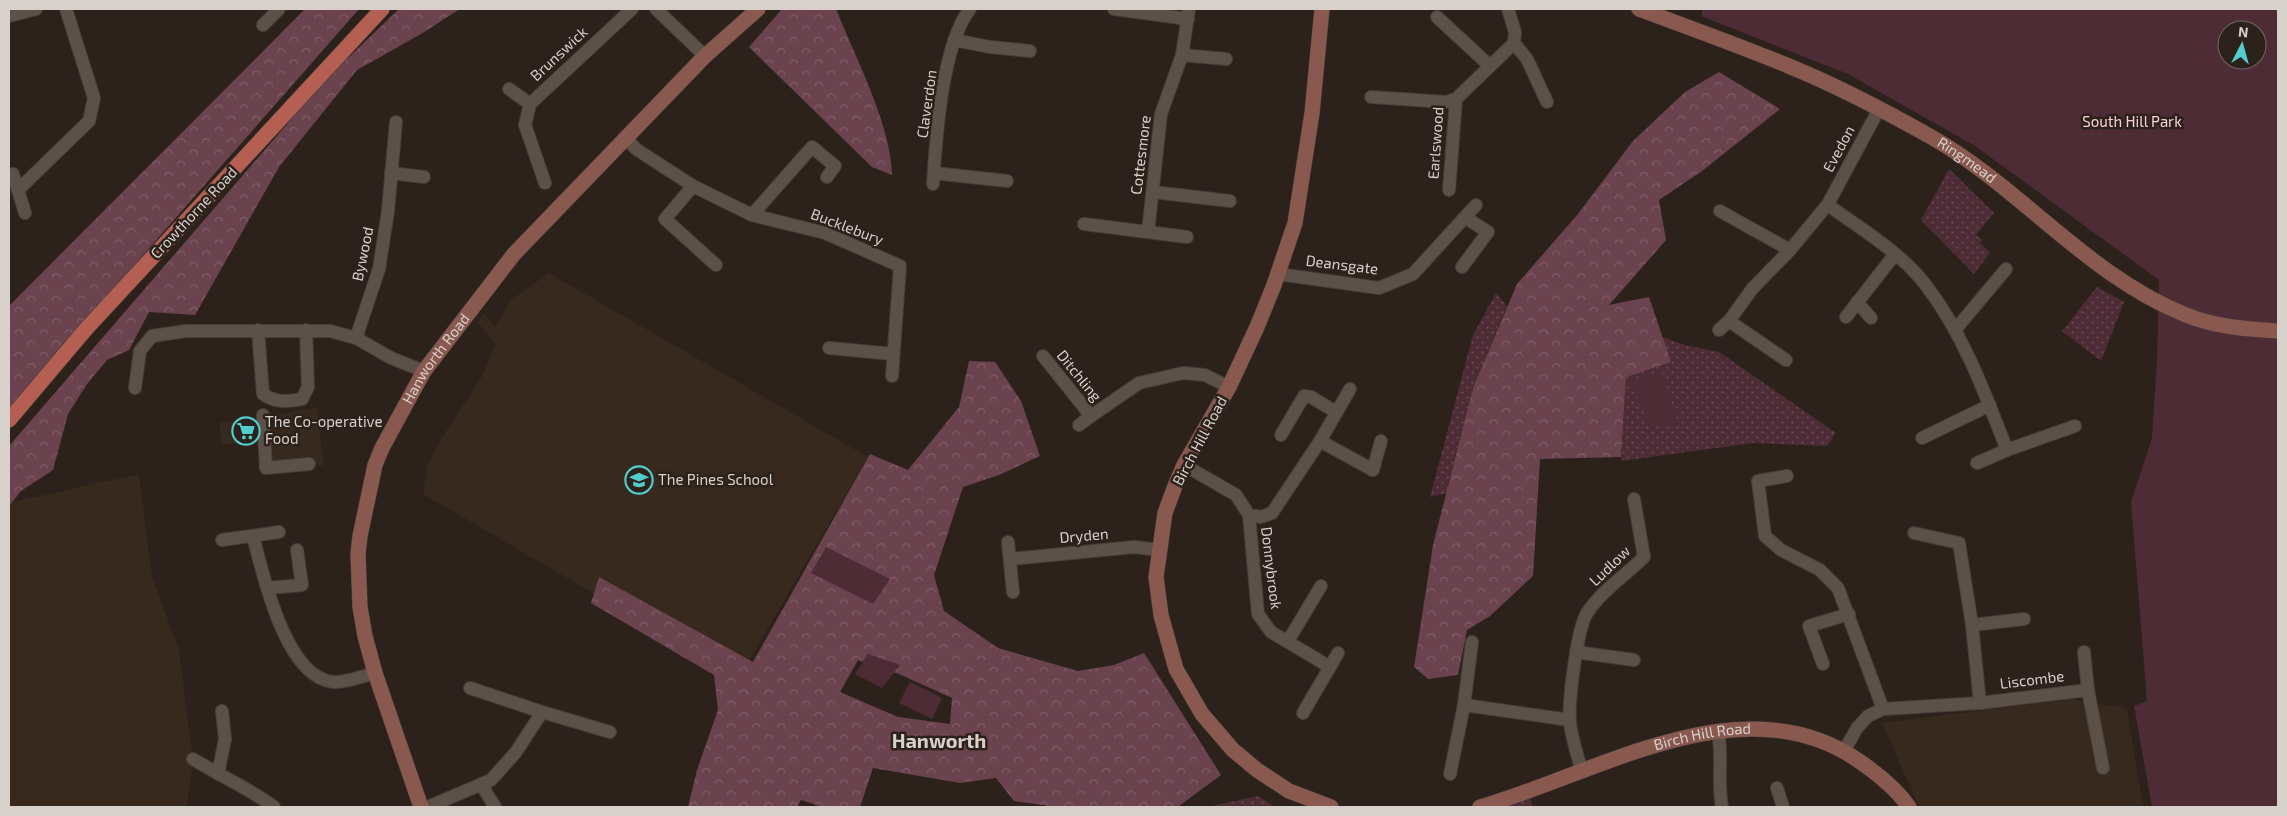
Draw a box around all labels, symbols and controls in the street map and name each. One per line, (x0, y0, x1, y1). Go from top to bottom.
north arrow (2217, 20, 2267, 70)
street label: Brunswick (526, 22, 591, 84)
text: N (2237, 23, 2249, 41)
street label: Claverdon (912, 69, 940, 139)
street label: Earlswood (1423, 106, 1447, 180)
park label: South Hill Park (2082, 112, 2182, 130)
street label: Cottesmore (1126, 114, 1154, 196)
street label: Evedon (1818, 122, 1858, 175)
street label: Ringmead (1934, 133, 2000, 186)
street label: Crowthorne Road (146, 163, 240, 262)
street label: Bucklebury (808, 204, 886, 248)
street label: Bywood (347, 225, 377, 283)
street label: Deansgate (1305, 251, 1379, 277)
street label: Hanworth Road (398, 310, 473, 407)
street label: Ditchling (1054, 346, 1106, 405)
street label: Birch Hill Road (1168, 393, 1230, 488)
place label: The Co-operative Food (265, 412, 383, 447)
supermarket icon: The Co-operative Food (231, 416, 261, 446)
school or university icon: The Pines School (624, 465, 654, 495)
place label: The Pines School (658, 470, 774, 488)
street label: Dryden (1059, 524, 1109, 546)
street label: Donnybrook (1258, 526, 1286, 610)
street label: Ludlow (1585, 541, 1634, 589)
street label: Liscombe (1999, 666, 2065, 692)
street label: Birch Hill Road (1651, 719, 1751, 753)
district label: Hanworth (892, 728, 986, 752)

